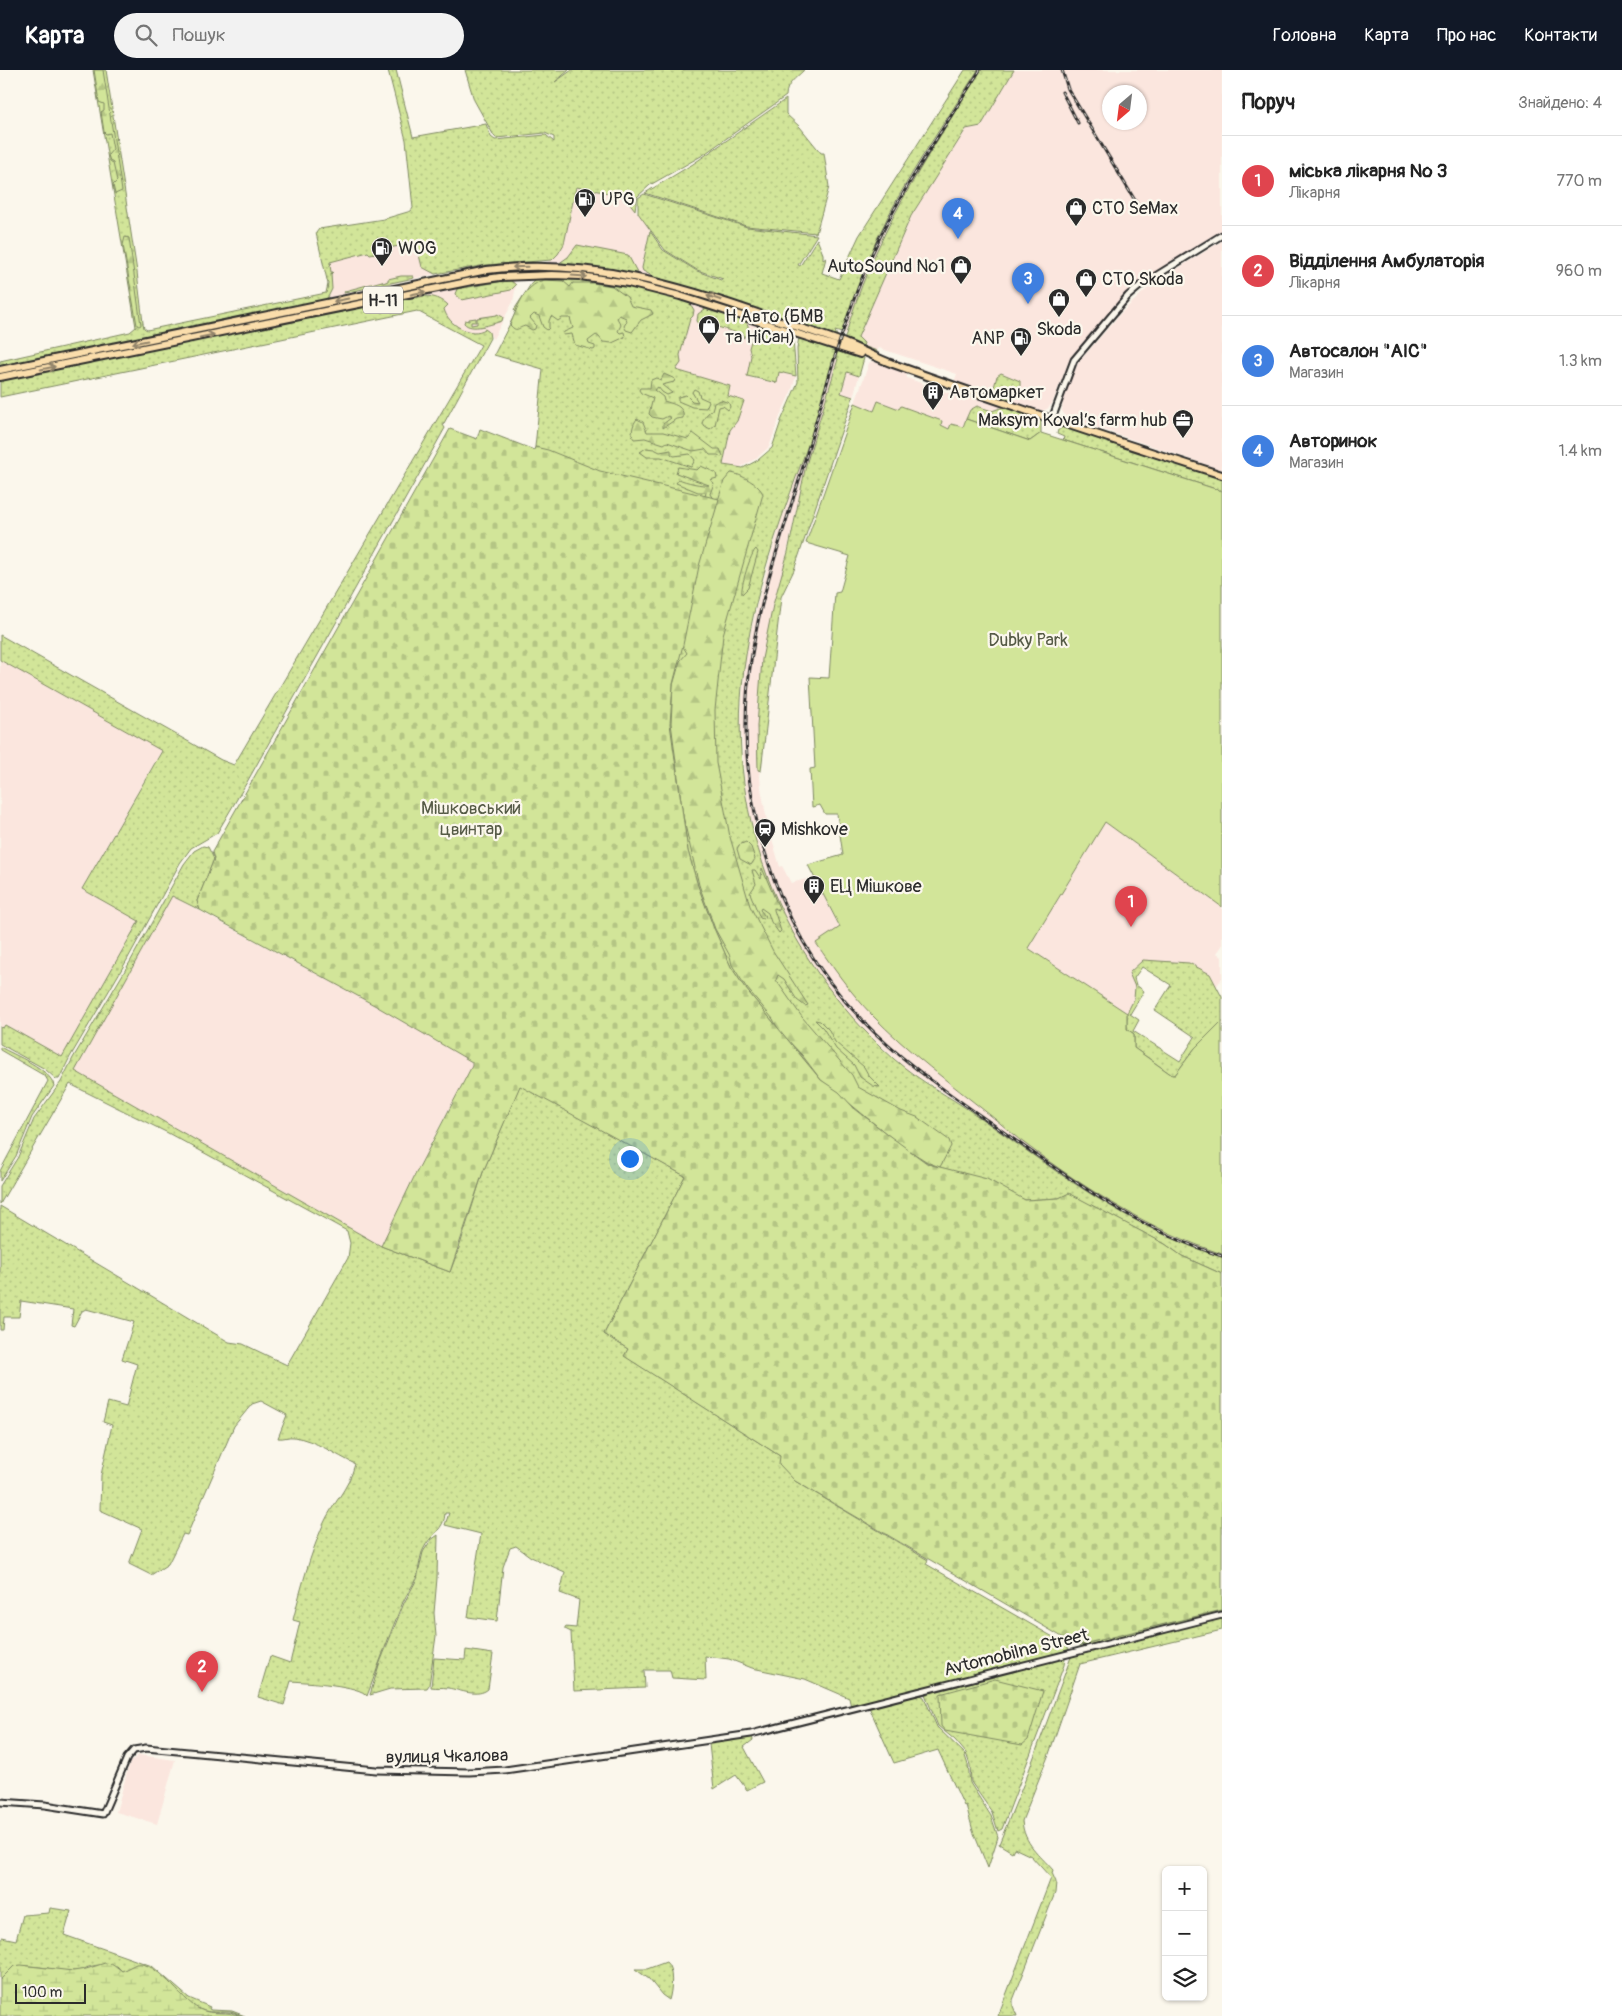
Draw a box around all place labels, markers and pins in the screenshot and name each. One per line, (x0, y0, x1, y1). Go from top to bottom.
fuel station icon: UPG (573, 187, 597, 218)
place label: UPG (601, 188, 635, 211)
shop icon: СТО SeMax (1064, 196, 1088, 227)
place label: СТО SeMax (1092, 197, 1178, 220)
pin: 4 (942, 198, 974, 239)
fuel station icon: WOG (370, 236, 394, 267)
place label: WOG (398, 237, 437, 260)
shop icon: AutoSound №1 (949, 254, 973, 285)
place label: AutoSound №1 (827, 255, 945, 278)
pin: 3 (1012, 263, 1044, 304)
shop icon: СТО Skoda (1074, 267, 1098, 298)
place label: СТО Skoda (1102, 268, 1183, 291)
shop icon: Skoda (1047, 287, 1071, 318)
place label: Н Авто (БМВ та НіСан) (725, 305, 823, 349)
shop icon: Н Авто (БМВ та НіСан) (697, 314, 721, 345)
place label: Skoda (1037, 318, 1081, 341)
fuel station icon: ANP (1009, 326, 1033, 357)
place label: ANP (971, 327, 1005, 350)
building icon: Автомаркет (921, 380, 945, 411)
place label: Автомаркет (949, 381, 1044, 404)
office icon: Maksym Koval’s farm hub (1171, 408, 1195, 439)
place label: Maksym Koval’s farm hub (978, 409, 1167, 432)
station icon: Mishkove (753, 817, 777, 848)
place label: Mishkove (781, 818, 848, 841)
building icon: ЕЦ Мішкове (802, 874, 826, 905)
place label: ЕЦ Мішкове (830, 875, 922, 898)
pin: 1 (1115, 886, 1147, 927)
pin: 2 (186, 1651, 218, 1692)

